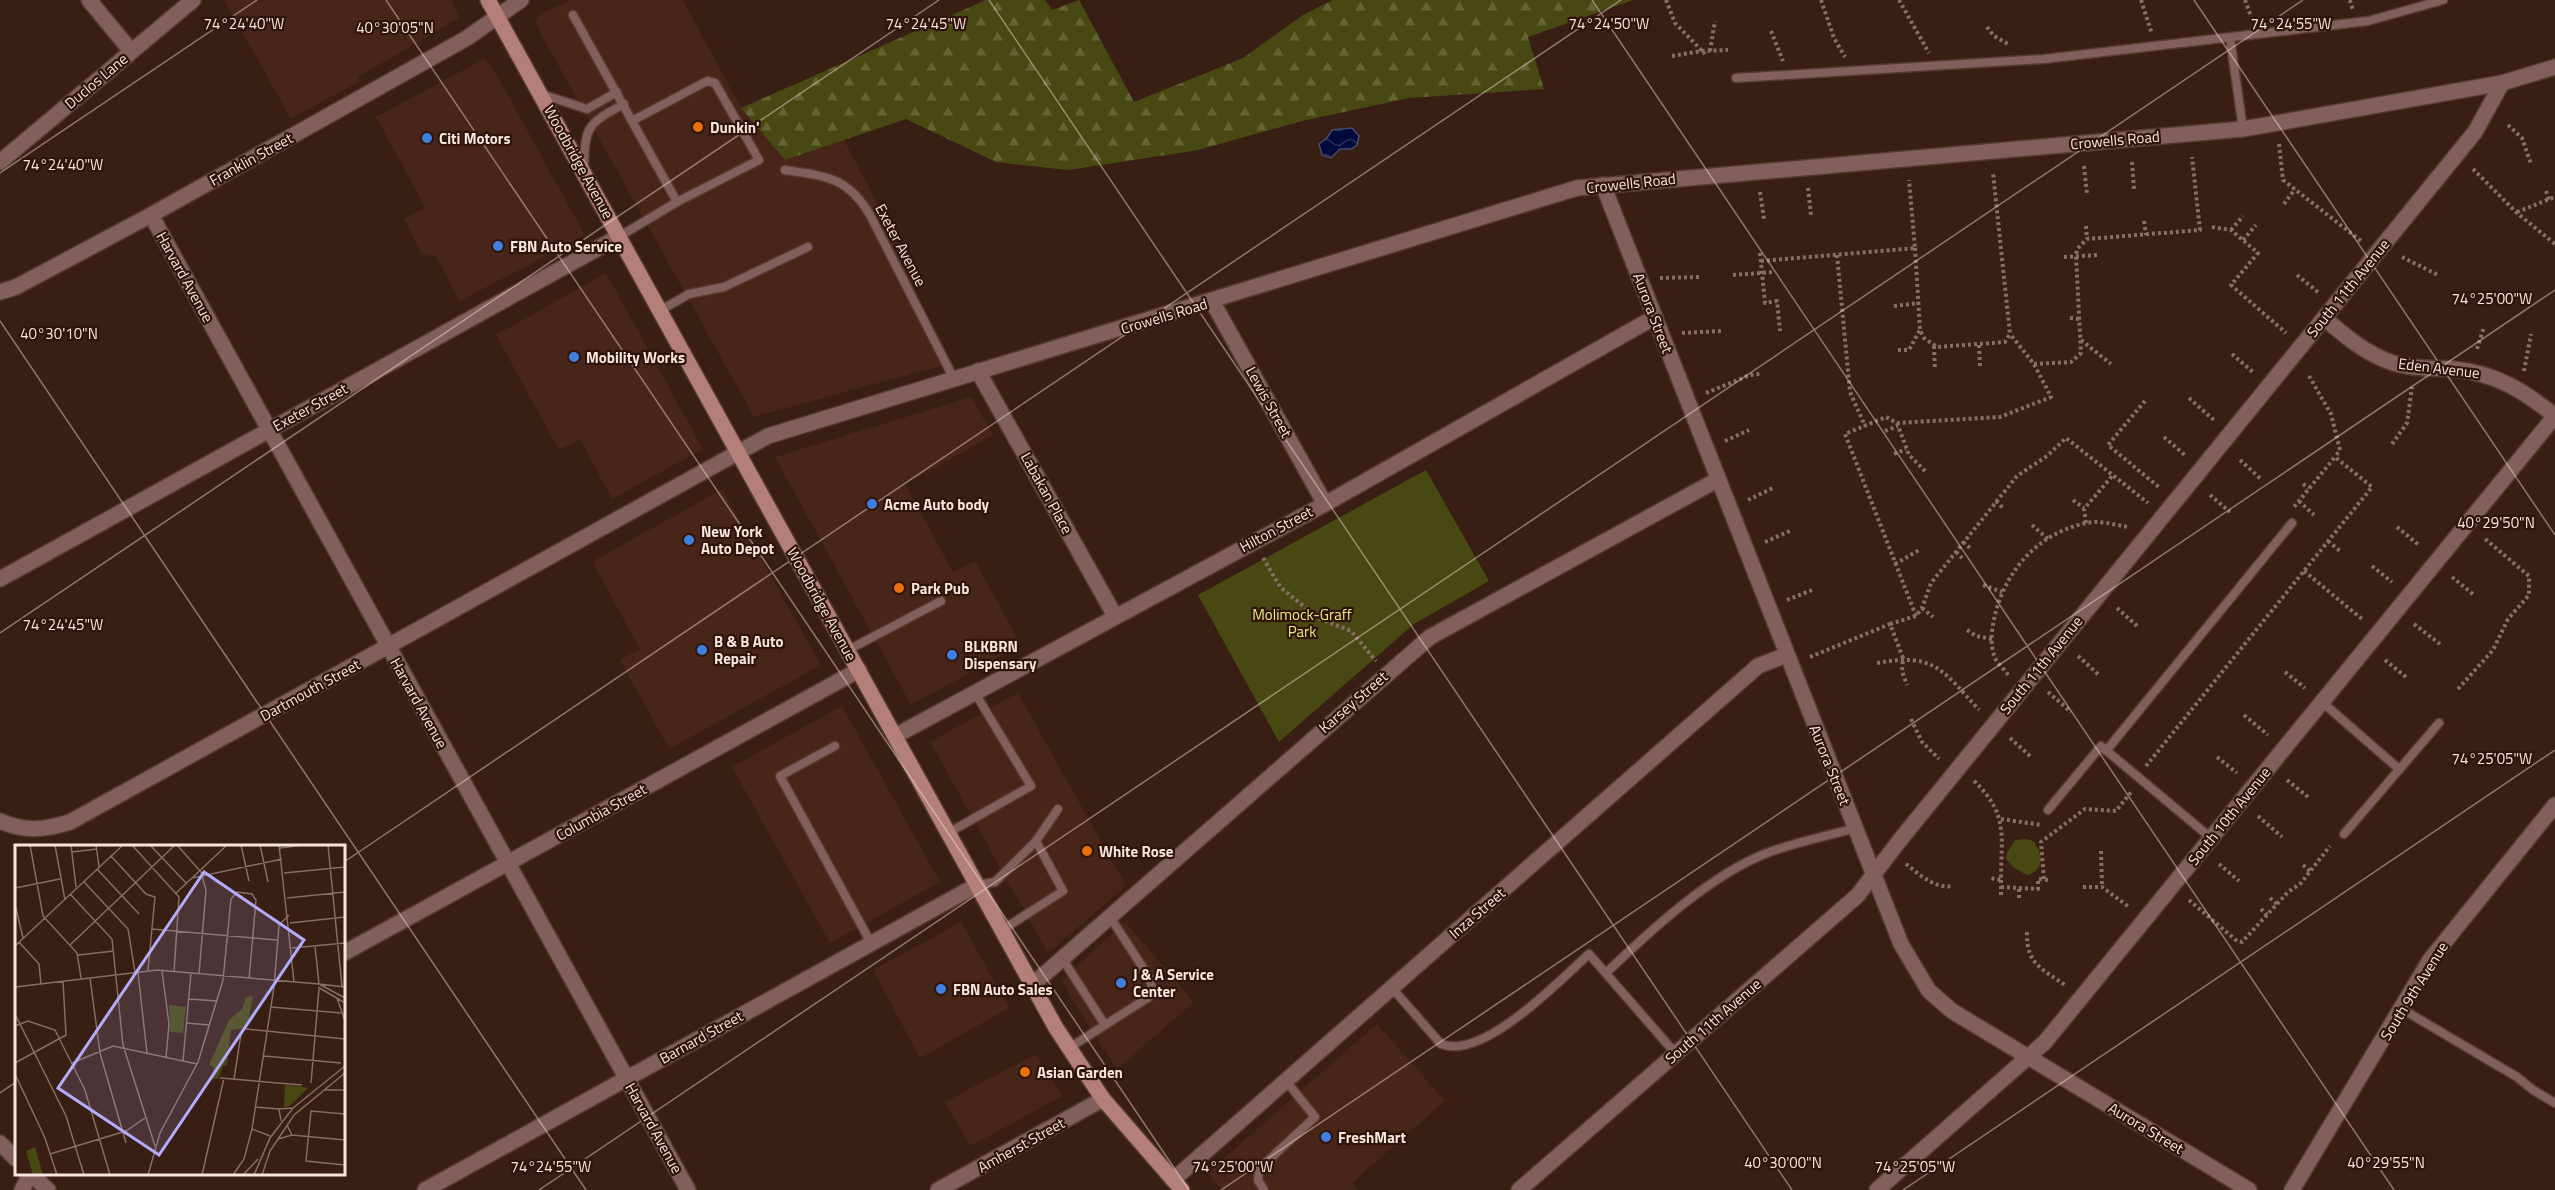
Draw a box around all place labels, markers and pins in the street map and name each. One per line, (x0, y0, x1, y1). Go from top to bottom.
place label: Dunkin' (710, 116, 760, 139)
marker: Dunkin' (691, 120, 705, 134)
place label: Citi Motors (439, 127, 511, 150)
marker: Citi Motors (420, 131, 434, 145)
place label: FBN Auto Service (510, 235, 622, 258)
marker: FBN Auto Service (491, 239, 505, 253)
place label: Mobility Works (586, 346, 685, 369)
marker: Mobility Works (567, 350, 581, 364)
place label: Acme Auto body (884, 493, 990, 516)
marker: Acme Auto body (865, 497, 879, 511)
place label: New York Auto Depot (701, 520, 774, 560)
marker: New York Auto Depot (682, 533, 696, 547)
place label: Park Pub (911, 577, 969, 600)
marker: Park Pub (892, 581, 906, 595)
place label: B & B Auto Repair (714, 630, 783, 670)
place label: BLKBRN Dispensary (964, 635, 1037, 675)
marker: B & B Auto Repair (695, 643, 709, 657)
marker: BLKBRN Dispensary (945, 648, 959, 662)
place label: White Rose (1099, 840, 1174, 863)
marker: White Rose (1080, 844, 1094, 858)
place label: J & A Service Center (1133, 963, 1214, 1003)
marker: J & A Service Center (1114, 976, 1128, 990)
place label: FBN Auto Sales (953, 978, 1052, 1001)
marker: FBN Auto Sales (934, 982, 948, 996)
place label: Asian Garden (1037, 1061, 1123, 1084)
marker: Asian Garden (1018, 1065, 1032, 1079)
place label: FreshMart (1338, 1126, 1406, 1149)
marker: FreshMart (1319, 1130, 1333, 1144)

